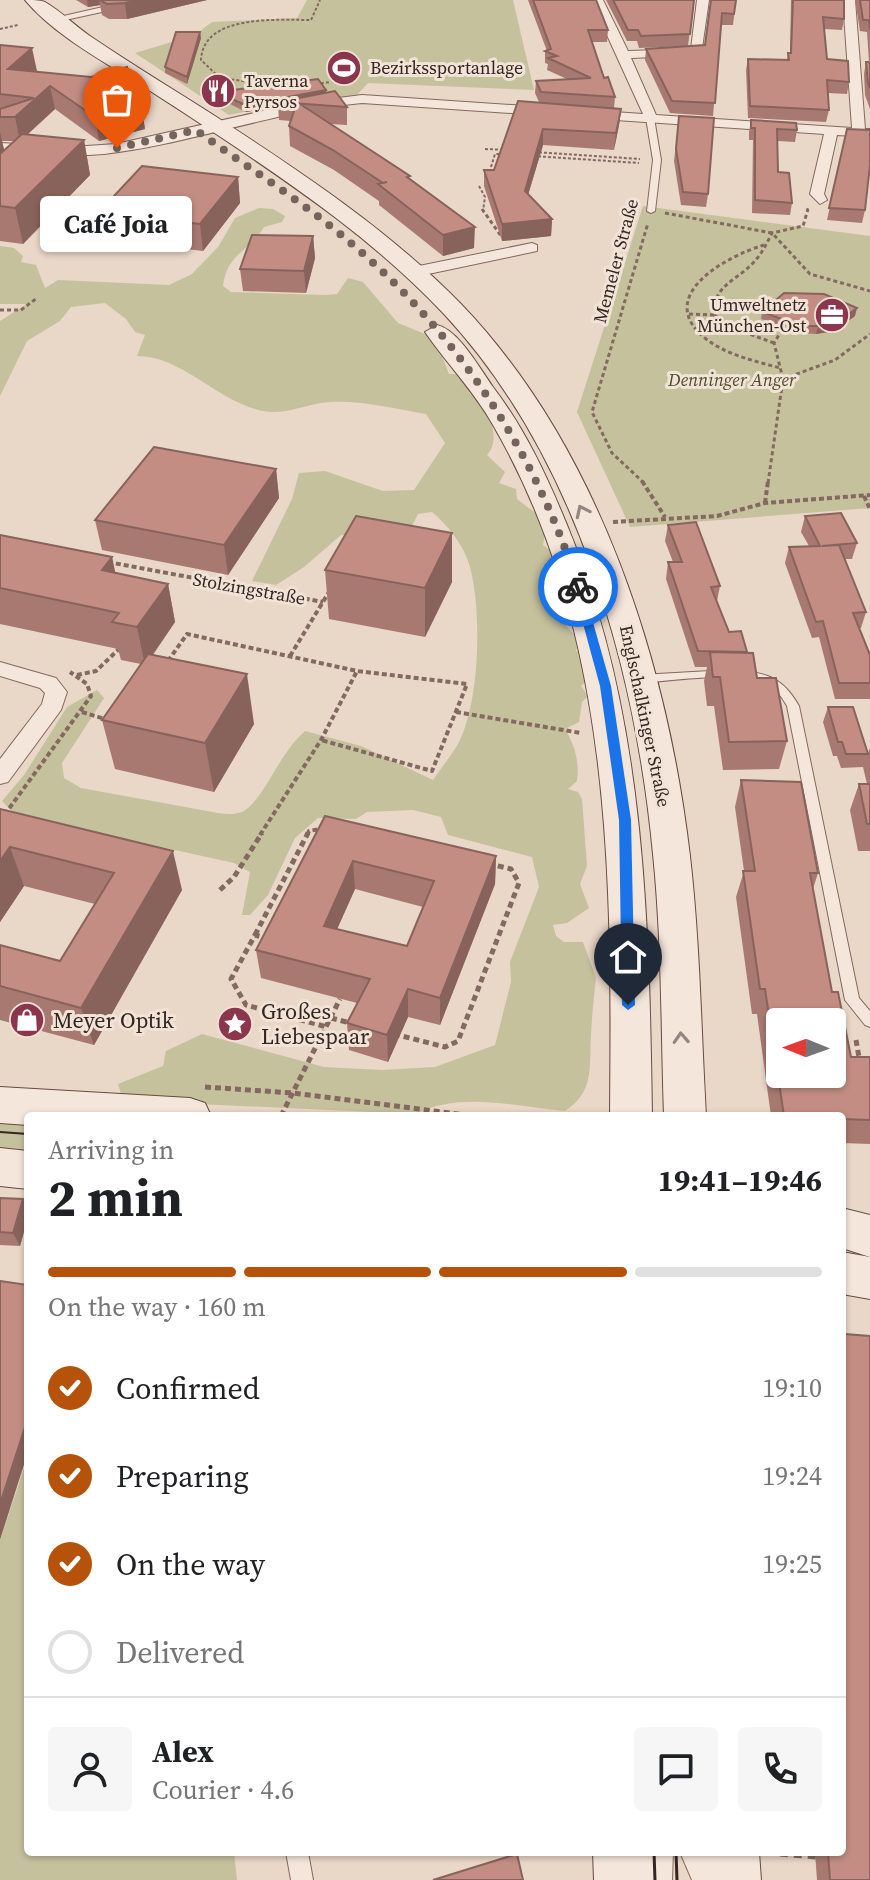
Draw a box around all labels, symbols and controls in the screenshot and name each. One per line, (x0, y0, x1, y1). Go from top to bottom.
sports icon: Bezirkssportanlage (325, 49, 363, 87)
place label: Bezirkssportanlage (370, 55, 523, 80)
pin (83, 66, 151, 148)
place label: Taverna Pyrsos (244, 68, 309, 114)
restaurant icon: Taverna Pyrsos (199, 72, 237, 110)
icon: bag (95, 78, 139, 122)
callout: Café Joia (41, 196, 193, 252)
street label: Memeler Straße (587, 196, 644, 326)
text: Café Joia (64, 206, 168, 242)
place label: Umweltnetz München-Ost (697, 292, 806, 338)
office icon: Umweltnetz München-Ost (813, 296, 851, 334)
park label: Denninger Anger (667, 367, 797, 392)
one-way arrow (576, 505, 592, 520)
courier (538, 547, 618, 627)
icon: bike (556, 565, 600, 609)
street label: Stolzingstraße (191, 566, 307, 611)
street label: Englschalkinger Straße (614, 623, 677, 809)
pin (594, 923, 662, 1005)
icon: home (606, 935, 650, 979)
place label: Großes Liebespaar (261, 996, 370, 1051)
shop icon: Meyer Optik (8, 1001, 46, 1039)
place label: Meyer Optik (53, 1005, 175, 1035)
place icon: Großes Liebespaar (216, 1005, 254, 1043)
north arrow (766, 1008, 846, 1088)
map controls (766, 1008, 846, 1088)
one-way arrow (672, 1031, 689, 1044)
text: Arriving in (48, 1132, 174, 1168)
text: 19:41–19:46 (658, 1160, 822, 1201)
text: 2 min (48, 1162, 183, 1233)
text: On the way · 160 m (48, 1289, 266, 1325)
icon: check (48, 1366, 92, 1410)
text: Confirmed (116, 1368, 260, 1409)
text: 19:10 (762, 1370, 822, 1406)
icon: check (48, 1454, 92, 1498)
text: Preparing (116, 1456, 249, 1497)
text: 19:24 (762, 1458, 822, 1494)
icon: check (48, 1542, 92, 1586)
text: On the way (116, 1544, 265, 1585)
text: 19:25 (762, 1546, 822, 1582)
text: Delivered (116, 1632, 244, 1673)
button: person (48, 1727, 132, 1811)
button: chat (634, 1727, 718, 1811)
button: phone (738, 1727, 822, 1811)
text: Alex (152, 1731, 214, 1772)
text: Courier · 4.6 (152, 1772, 294, 1808)

